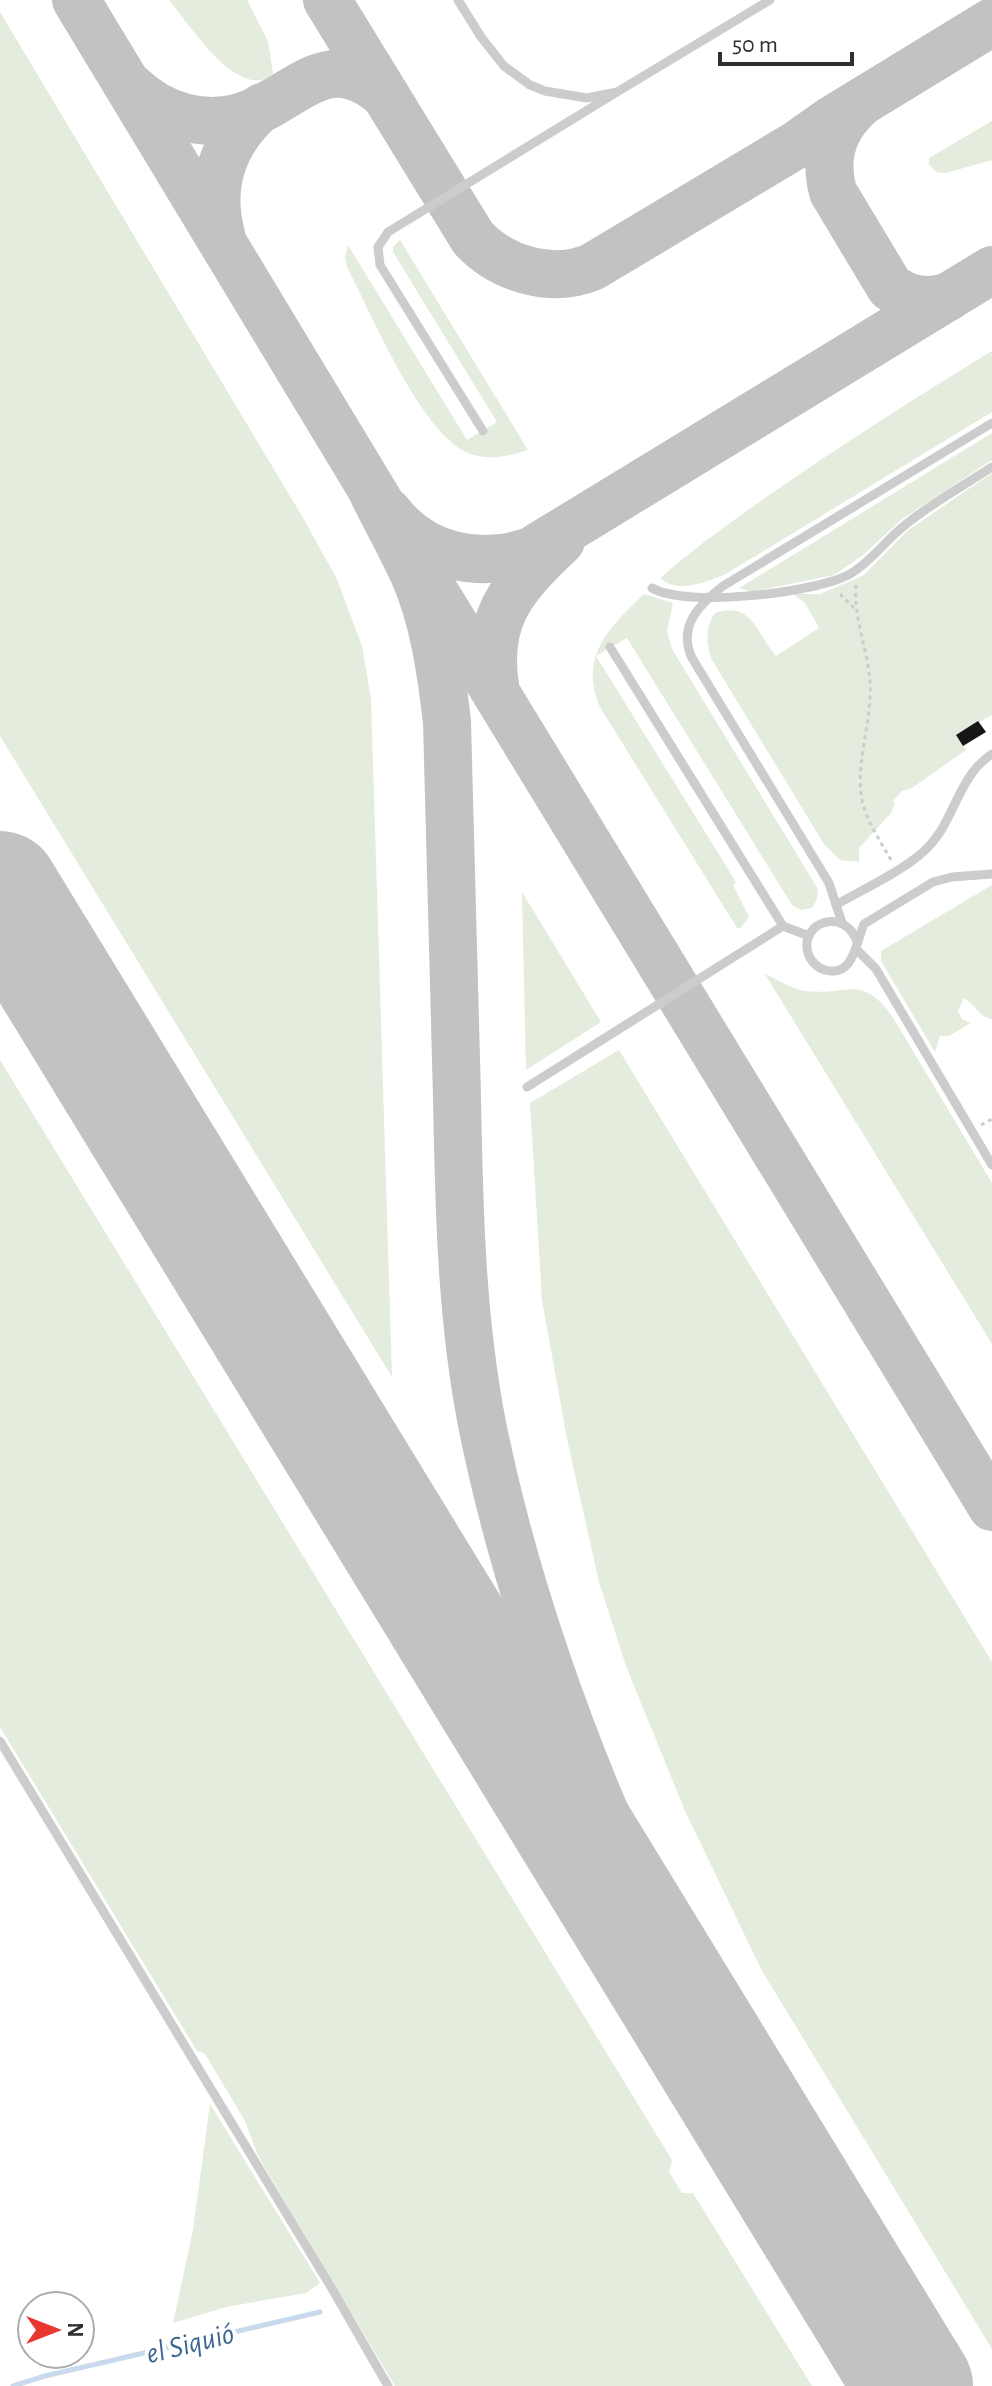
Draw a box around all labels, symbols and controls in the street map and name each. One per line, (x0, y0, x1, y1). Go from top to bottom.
scale bar (720, 16, 852, 66)
text: 50 m (732, 33, 778, 57)
north arrow (16, 2290, 96, 2370)
water label: el Siquió (143, 2319, 237, 2369)
text: N (64, 2322, 86, 2338)

